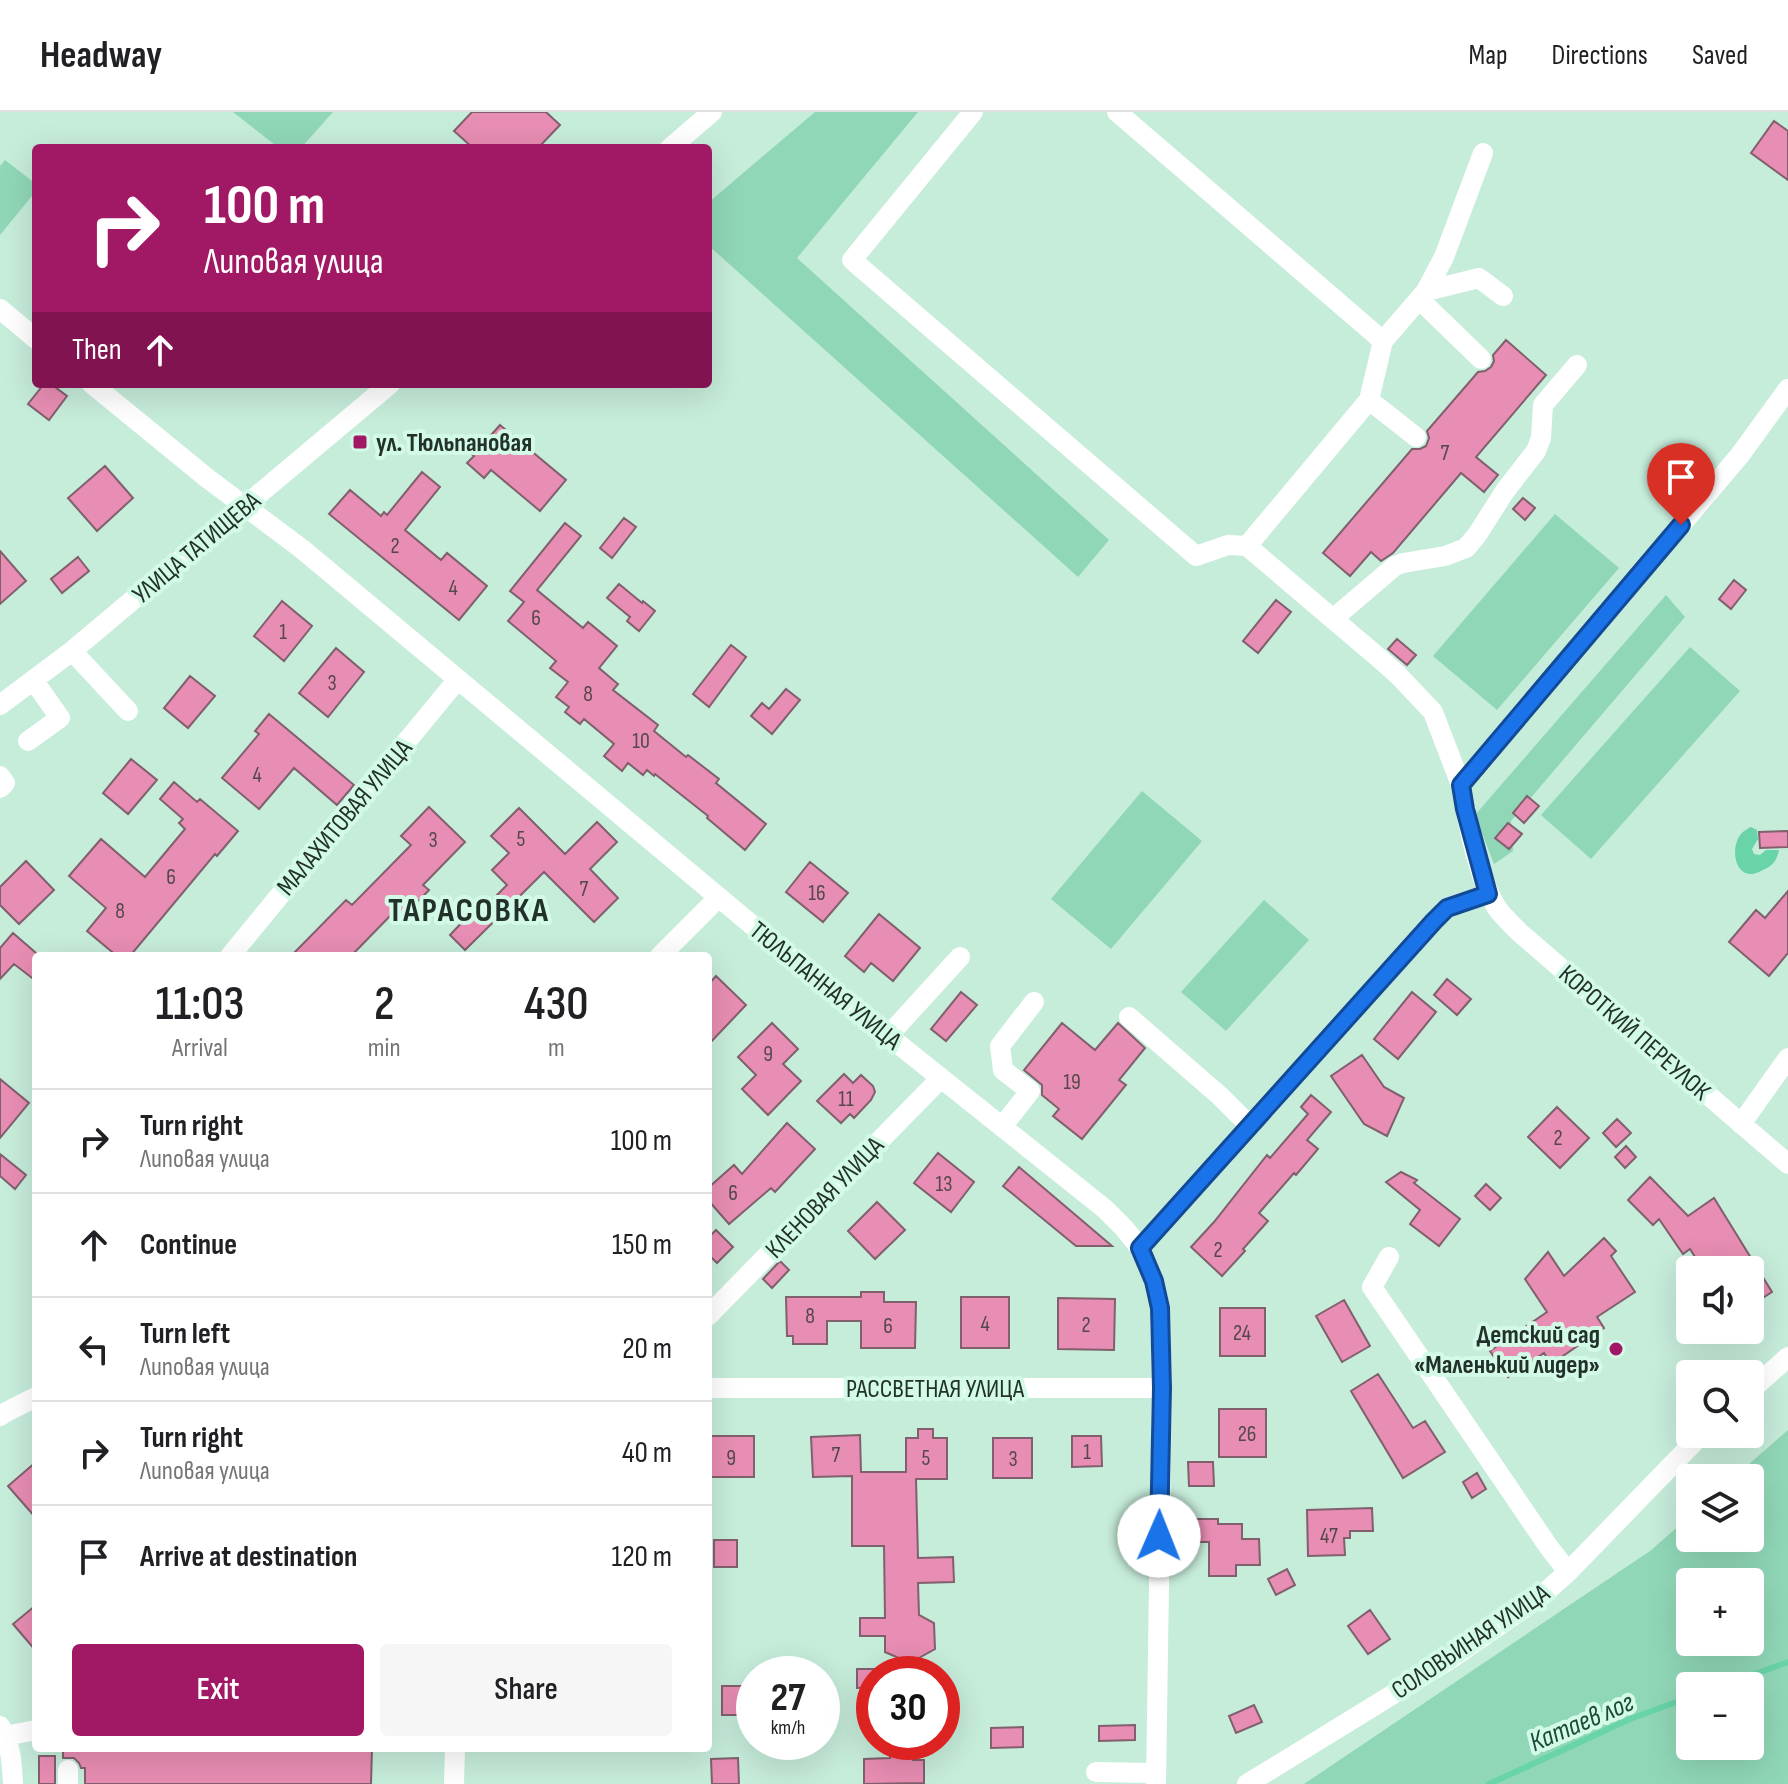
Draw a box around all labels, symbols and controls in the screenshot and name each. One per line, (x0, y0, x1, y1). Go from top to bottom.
text: Headway (40, 33, 162, 78)
text: Map (1469, 39, 1508, 72)
text: Directions (1552, 39, 1648, 72)
text: Saved (1692, 39, 1748, 72)
text: 100 m (204, 173, 325, 240)
icon: right (72, 176, 176, 280)
text: Липовая улица (204, 241, 384, 284)
icon: ahead (138, 328, 182, 372)
text: Then (72, 332, 122, 368)
place label: ул. Тюльпановая (376, 428, 532, 459)
marker: ул. Тюльпановая (351, 433, 369, 451)
house number: 7 (1441, 440, 1450, 467)
pin (1647, 443, 1715, 525)
icon: arrive (1659, 455, 1703, 499)
street label: УЛИЦА ТАТИЩЕВА (127, 485, 268, 611)
house number: 2 (390, 533, 400, 560)
house number: 4 (448, 575, 458, 602)
house number: 6 (531, 605, 541, 632)
house number: 1 (279, 619, 287, 646)
house number: 3 (327, 670, 337, 697)
house number: 8 (583, 681, 593, 708)
house number: 10 (632, 728, 650, 755)
street label: МАЛАХИТОВАЯ УЛИЦА (271, 733, 420, 902)
house number: 4 (252, 762, 262, 789)
house number: 5 (517, 826, 526, 853)
house number: 3 (428, 827, 438, 854)
house number: 6 (166, 864, 176, 891)
house number: 7 (580, 876, 589, 903)
house number: 16 (808, 880, 826, 907)
district label: ТАРАСОВКА (388, 890, 550, 931)
house number: 8 (115, 898, 125, 925)
street label: ТЮЛЬПАННАЯ УЛИЦА (743, 915, 908, 1057)
street label: КОРОТКИЙ ПЕРЕУЛОК (1552, 959, 1716, 1108)
text: 11:03 (155, 976, 244, 1033)
text: 2 (374, 976, 394, 1033)
text: 430 (524, 976, 589, 1033)
text: Arrival (172, 1033, 228, 1064)
text: min (368, 1033, 401, 1064)
text: m (548, 1033, 565, 1064)
house number: 9 (763, 1041, 773, 1068)
house number: 19 (1063, 1069, 1081, 1096)
house number: 11 (838, 1086, 854, 1113)
text: Turn right (140, 1108, 243, 1144)
icon: right (72, 1119, 116, 1163)
text: 100 m (611, 1123, 672, 1159)
house number: 2 (1553, 1125, 1563, 1152)
street label: КЛЕНОВАЯ УЛИЦА (759, 1130, 891, 1265)
text: Липовая улица (140, 1144, 270, 1175)
house number: 13 (936, 1171, 952, 1198)
house number: 6 (728, 1180, 738, 1207)
icon: ahead (72, 1223, 116, 1267)
text: Continue (140, 1227, 237, 1263)
text: 150 m (612, 1227, 672, 1263)
house number: 2 (1213, 1237, 1223, 1264)
map controls (1676, 1256, 1764, 1760)
button: sound (1676, 1256, 1764, 1344)
house number: 8 (805, 1303, 815, 1330)
house number: 4 (980, 1311, 990, 1338)
house number: 2 (1081, 1312, 1091, 1339)
house number: 6 (883, 1313, 893, 1340)
text: Turn left (140, 1316, 230, 1352)
house number: 24 (1233, 1320, 1251, 1347)
place label: Детский сад «Маленький лидер» (1414, 1320, 1600, 1381)
icon: left (72, 1327, 116, 1371)
text: 20 m (622, 1331, 672, 1367)
marker: Детский сад «Маленький лидер» (1607, 1340, 1625, 1358)
text: Липовая улица (140, 1352, 270, 1383)
button: search (1676, 1360, 1764, 1448)
street label: РАССВЕТНАЯ УЛИЦА (846, 1374, 1025, 1405)
text: Turn right (140, 1420, 243, 1456)
house number: 26 (1238, 1421, 1256, 1448)
icon: right (72, 1431, 116, 1475)
text: 40 m (622, 1435, 672, 1471)
house number: 1 (1083, 1439, 1091, 1466)
house number: 7 (832, 1442, 841, 1469)
house number: 9 (726, 1445, 736, 1472)
house number: 5 (922, 1445, 931, 1472)
house number: 3 (1008, 1446, 1018, 1473)
text: Липовая улица (140, 1456, 270, 1487)
button: layers (1676, 1464, 1764, 1552)
position arrow (1117, 1494, 1201, 1578)
house number: 47 (1320, 1523, 1338, 1550)
icon: arrive (72, 1535, 116, 1579)
text: Arrive at destination (140, 1539, 357, 1575)
text: 120 m (611, 1539, 672, 1575)
button: + (1676, 1568, 1764, 1656)
street label: СОЛОВЬИНАЯ УЛИЦА (1386, 1578, 1556, 1706)
button: Exit (72, 1644, 364, 1736)
button: Share (380, 1644, 672, 1736)
speed limit sign: 30 (856, 1656, 960, 1760)
button: − (1676, 1672, 1764, 1760)
text: 27 (771, 1674, 805, 1722)
water label: Катаев лог (1524, 1686, 1639, 1759)
text: km/h (771, 1716, 805, 1740)

